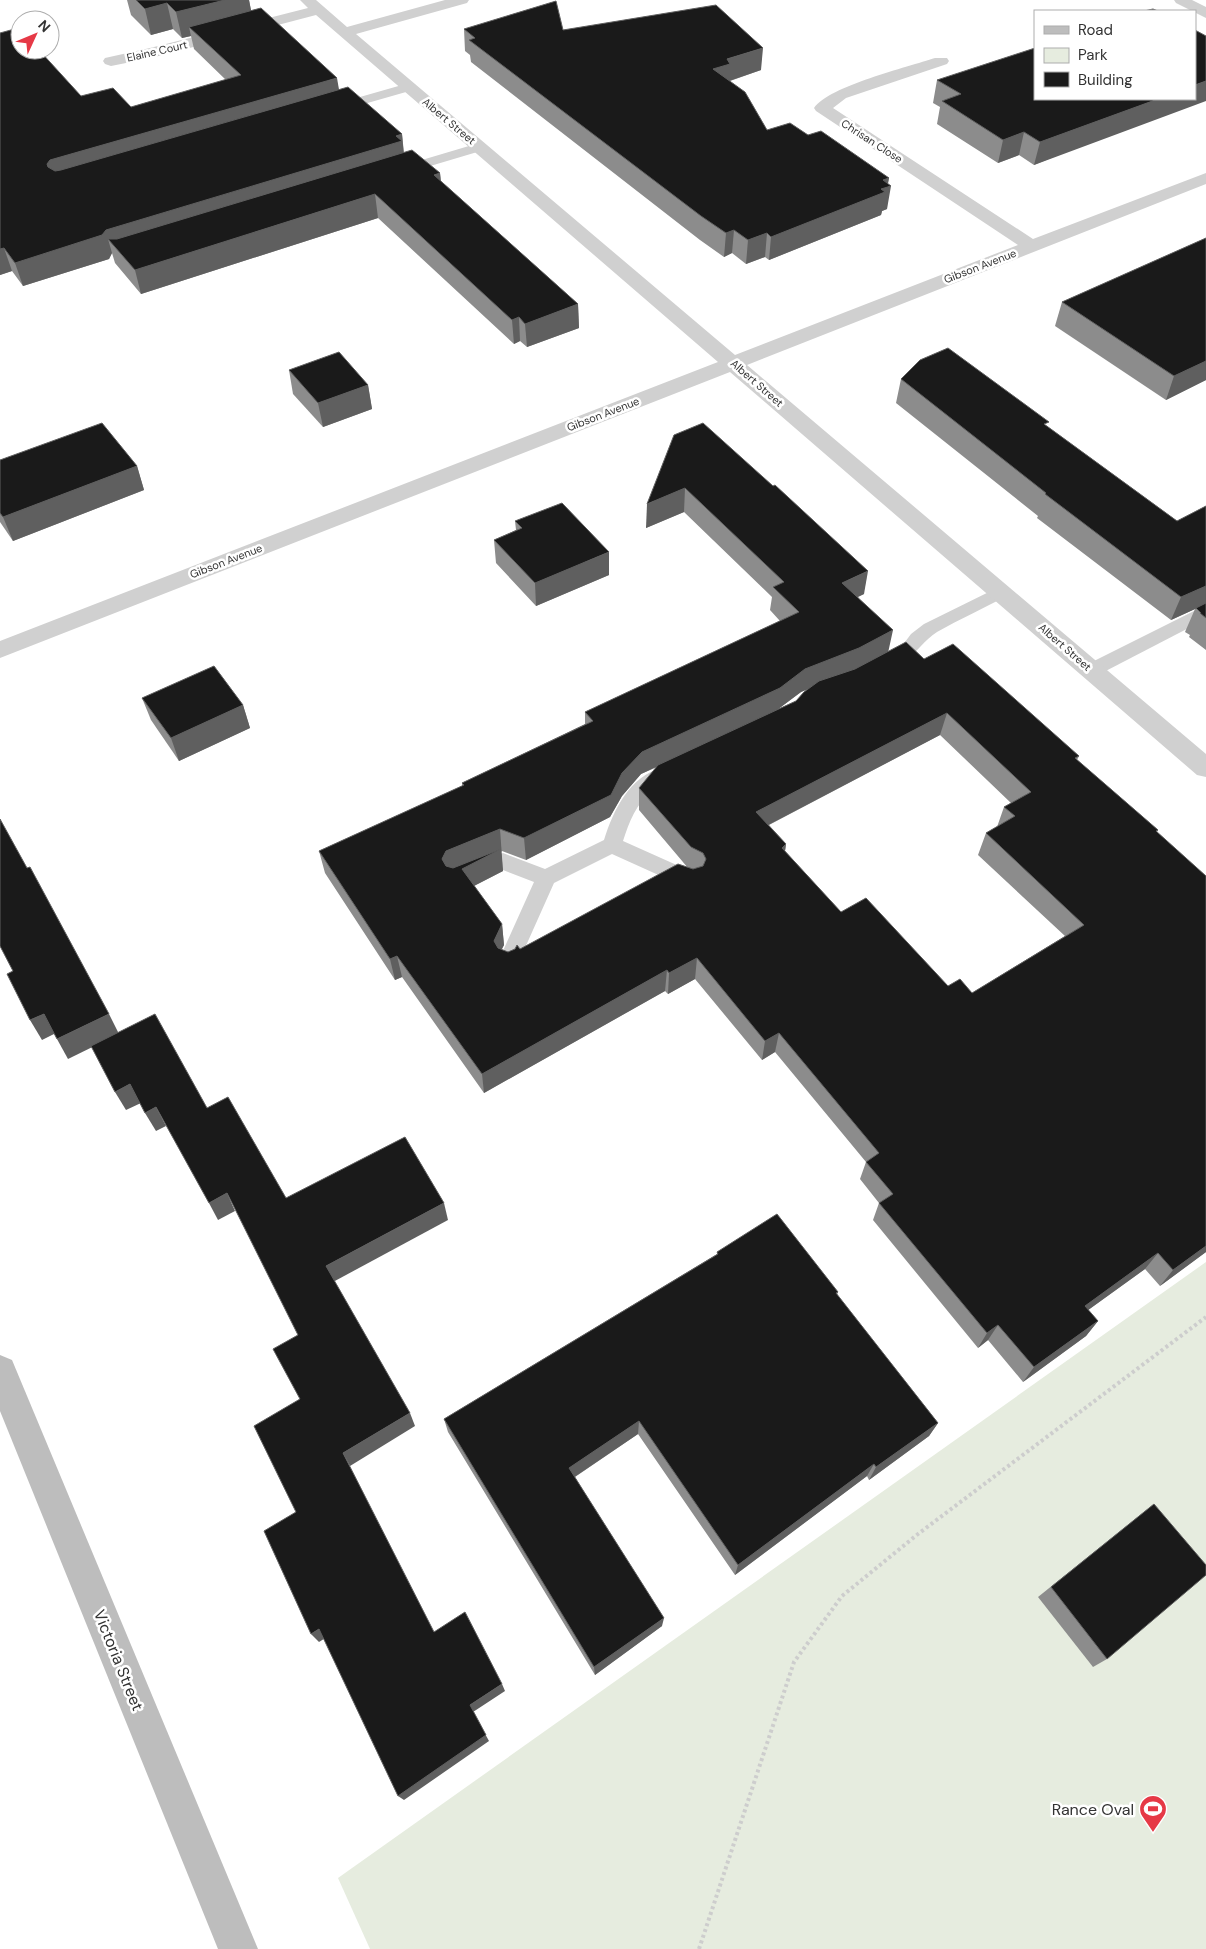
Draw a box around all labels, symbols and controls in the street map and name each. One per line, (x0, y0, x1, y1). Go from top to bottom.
north arrow (10, 10, 60, 60)
legend (1034, 10, 1196, 100)
text: N (34, 16, 54, 36)
text: Road (1078, 20, 1113, 40)
street label: Elaine Court (125, 37, 189, 65)
text: Park (1078, 45, 1108, 65)
text: Building (1078, 70, 1133, 90)
street label: Albert Street (419, 95, 479, 147)
street label: Chrisan Close (839, 116, 905, 166)
street label: Gibson Avenue (942, 246, 1018, 286)
street label: Albert Street (728, 356, 786, 410)
street label: Gibson Avenue (565, 394, 641, 434)
street label: Gibson Avenue (188, 541, 264, 581)
street label: Albert Street (1036, 620, 1094, 674)
street label: Victoria Street (89, 1607, 148, 1714)
sports icon: Rance Oval (1138, 1794, 1168, 1833)
place label: Rance Oval (1052, 1799, 1134, 1820)

